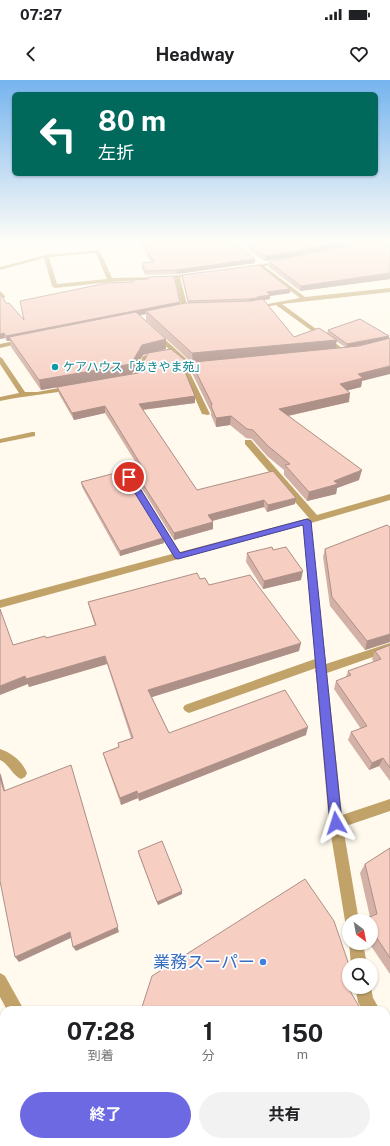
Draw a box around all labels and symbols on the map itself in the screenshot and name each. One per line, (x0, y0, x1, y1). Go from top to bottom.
place label: ケアハウス「あきやま苑」 (63, 360, 207, 374)
marker: ケアハウス「あきやま苑」 (50, 362, 60, 372)
pin (112, 460, 146, 494)
position arrow (315, 802, 357, 844)
north arrow (342, 914, 378, 950)
place label: 業務スーパー (153, 952, 255, 972)
marker: 業務スーパー (258, 957, 268, 967)

